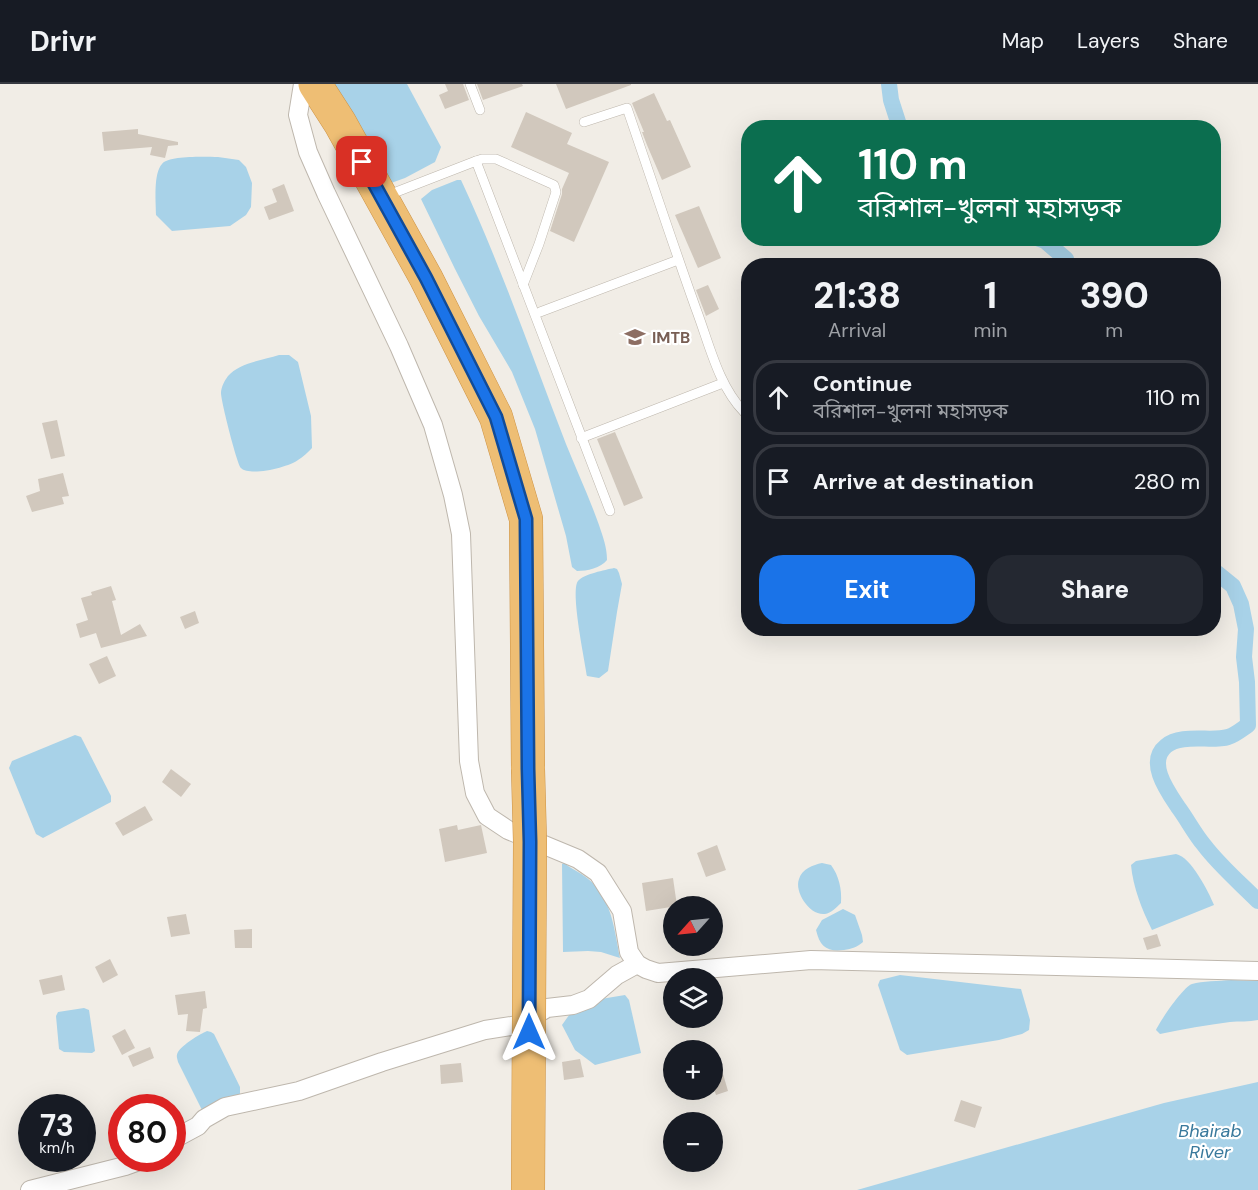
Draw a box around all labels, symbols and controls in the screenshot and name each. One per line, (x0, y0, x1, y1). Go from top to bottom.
text: Drivr (30, 23, 96, 60)
text: Map (1002, 27, 1044, 55)
text: Layers (1077, 27, 1140, 55)
text: Share (1173, 27, 1228, 55)
pin (336, 136, 387, 187)
text: 110 m (858, 137, 968, 192)
icon: ahead (759, 144, 837, 222)
icon: arrive (345, 145, 378, 178)
text: বরিশাল-খুলনা মহাসড়ক (858, 190, 1121, 225)
text: 21:38 (813, 272, 901, 319)
text: 1 (984, 272, 997, 319)
text: 390 (1080, 272, 1149, 319)
text: Arrival (828, 317, 886, 343)
text: min (973, 317, 1007, 343)
text: m (1105, 317, 1123, 343)
school or university icon: IMTB (623, 325, 647, 349)
place label: IMTB (652, 327, 690, 348)
text: Continue (813, 369, 912, 398)
icon: ahead (762, 381, 795, 414)
text: 110 m (1146, 383, 1200, 412)
text: বরিশাল-খুলনা মহাসড়ক (813, 398, 1008, 424)
icon: arrive (762, 465, 795, 498)
text: Arrive at destination (813, 467, 1034, 496)
text: 280 m (1134, 467, 1200, 496)
button: Exit (759, 555, 975, 624)
button: Share (987, 555, 1203, 624)
north arrow (663, 896, 723, 956)
map controls (663, 896, 723, 1172)
button: layers (663, 968, 723, 1028)
position arrow (497, 1000, 561, 1064)
button: + (663, 1040, 723, 1100)
speed limit sign: 80 (108, 1094, 186, 1172)
text: 73 (40, 1106, 74, 1145)
button: − (663, 1112, 723, 1172)
water label: Bhairab River (1178, 1119, 1242, 1164)
text: km/h (39, 1138, 75, 1158)

